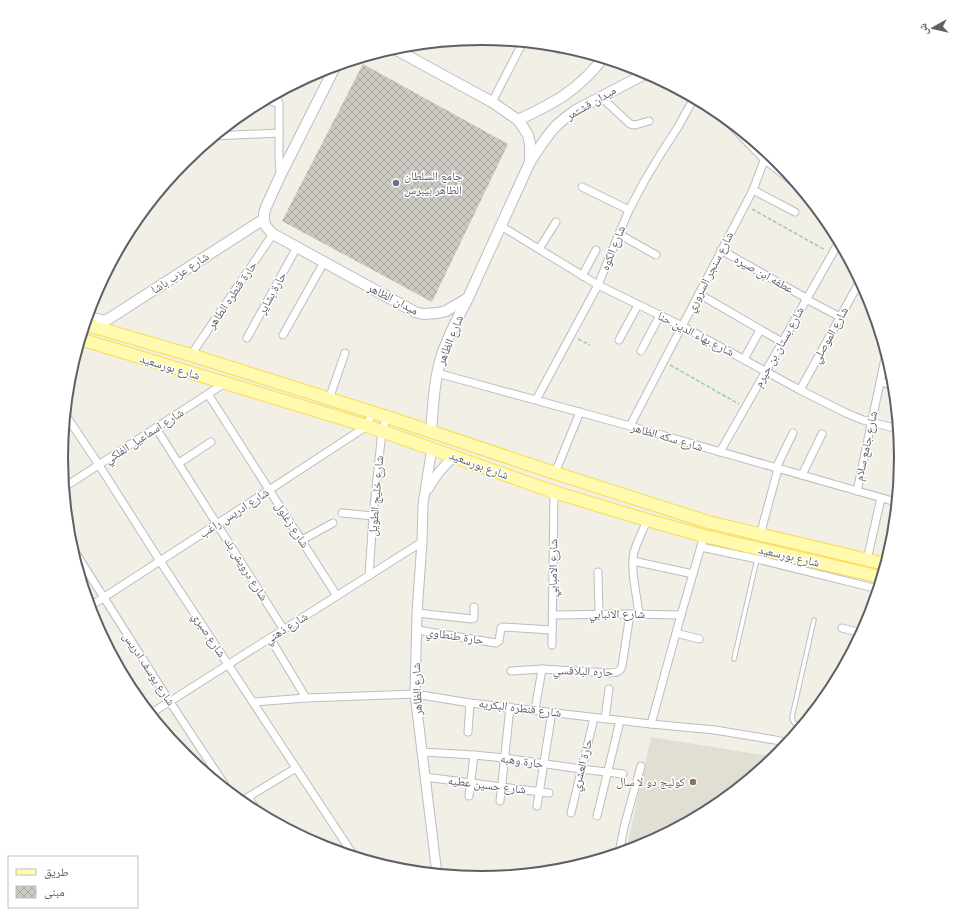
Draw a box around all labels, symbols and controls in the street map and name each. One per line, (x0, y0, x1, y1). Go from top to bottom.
north arrow (913, 8, 953, 48)
text: ش (916, 22, 932, 36)
street label: ميدان قشتمر (563, 83, 619, 125)
place label: جامع السلطان الظاهر بيبرس (404, 169, 463, 199)
marker: جامع السلطان الظاهر بيبرس (391, 178, 401, 188)
street label: شارع الكوه (598, 223, 630, 273)
street label: شارع سنجر السروري (684, 229, 739, 316)
street label: شارع عزب باشا (149, 249, 213, 298)
street label: عطفه ابن صيره (731, 252, 796, 298)
street label: حارة قنطره الطاهر (204, 258, 262, 333)
street label: حارة بشاير (254, 269, 291, 318)
street label: ميدان الظاهر (363, 280, 421, 320)
street label: شارع بستان بن حيرم (751, 304, 809, 391)
street label: شارع الموصلي (809, 304, 854, 367)
street label: شارع بهاء الدين حنا (655, 309, 737, 361)
street label: شارع الظاهر (433, 313, 468, 369)
street label: شارع بورسعيد (138, 351, 202, 385)
street label: شارع اسماعيل الفلكي (102, 405, 188, 469)
street label: شارع جامع سلام (852, 410, 882, 483)
street label: شارع سكه الظاهر (628, 420, 705, 456)
street label: شارع بورسعيد (447, 448, 511, 484)
street label: شارع خليج الطويل (365, 455, 389, 537)
street label: شارع ادريس راغب (196, 485, 273, 542)
street label: شارع زغلول (270, 499, 312, 552)
street label: شارع درويش بك (219, 535, 271, 604)
street label: شارع الامبابي (545, 539, 564, 597)
street label: شارع بورسعيد (757, 542, 821, 572)
street label: شارع الانبابي (589, 607, 645, 624)
street label: شارع ذهني (262, 609, 312, 649)
street label: شارع صبري (187, 610, 229, 662)
street label: حارة طنطاوي (425, 625, 485, 651)
street label: شارع يوسف ادريس (118, 630, 178, 709)
street label: شارع الظاهر (409, 662, 427, 717)
street label: حاره البلاقسي (552, 663, 614, 682)
street label: شارع قنطره البكريه (478, 696, 562, 722)
street label: حارة العشري (569, 737, 598, 793)
street label: حارة وهبه (499, 751, 545, 773)
street label: شارع حسين عطيه (447, 773, 527, 799)
place label: كوليج دو لا سال (616, 775, 685, 791)
marker: كوليج دو لا سال (688, 777, 698, 787)
legend (8, 856, 138, 908)
text: طريق (44, 865, 69, 881)
text: مبنى (44, 885, 65, 901)

